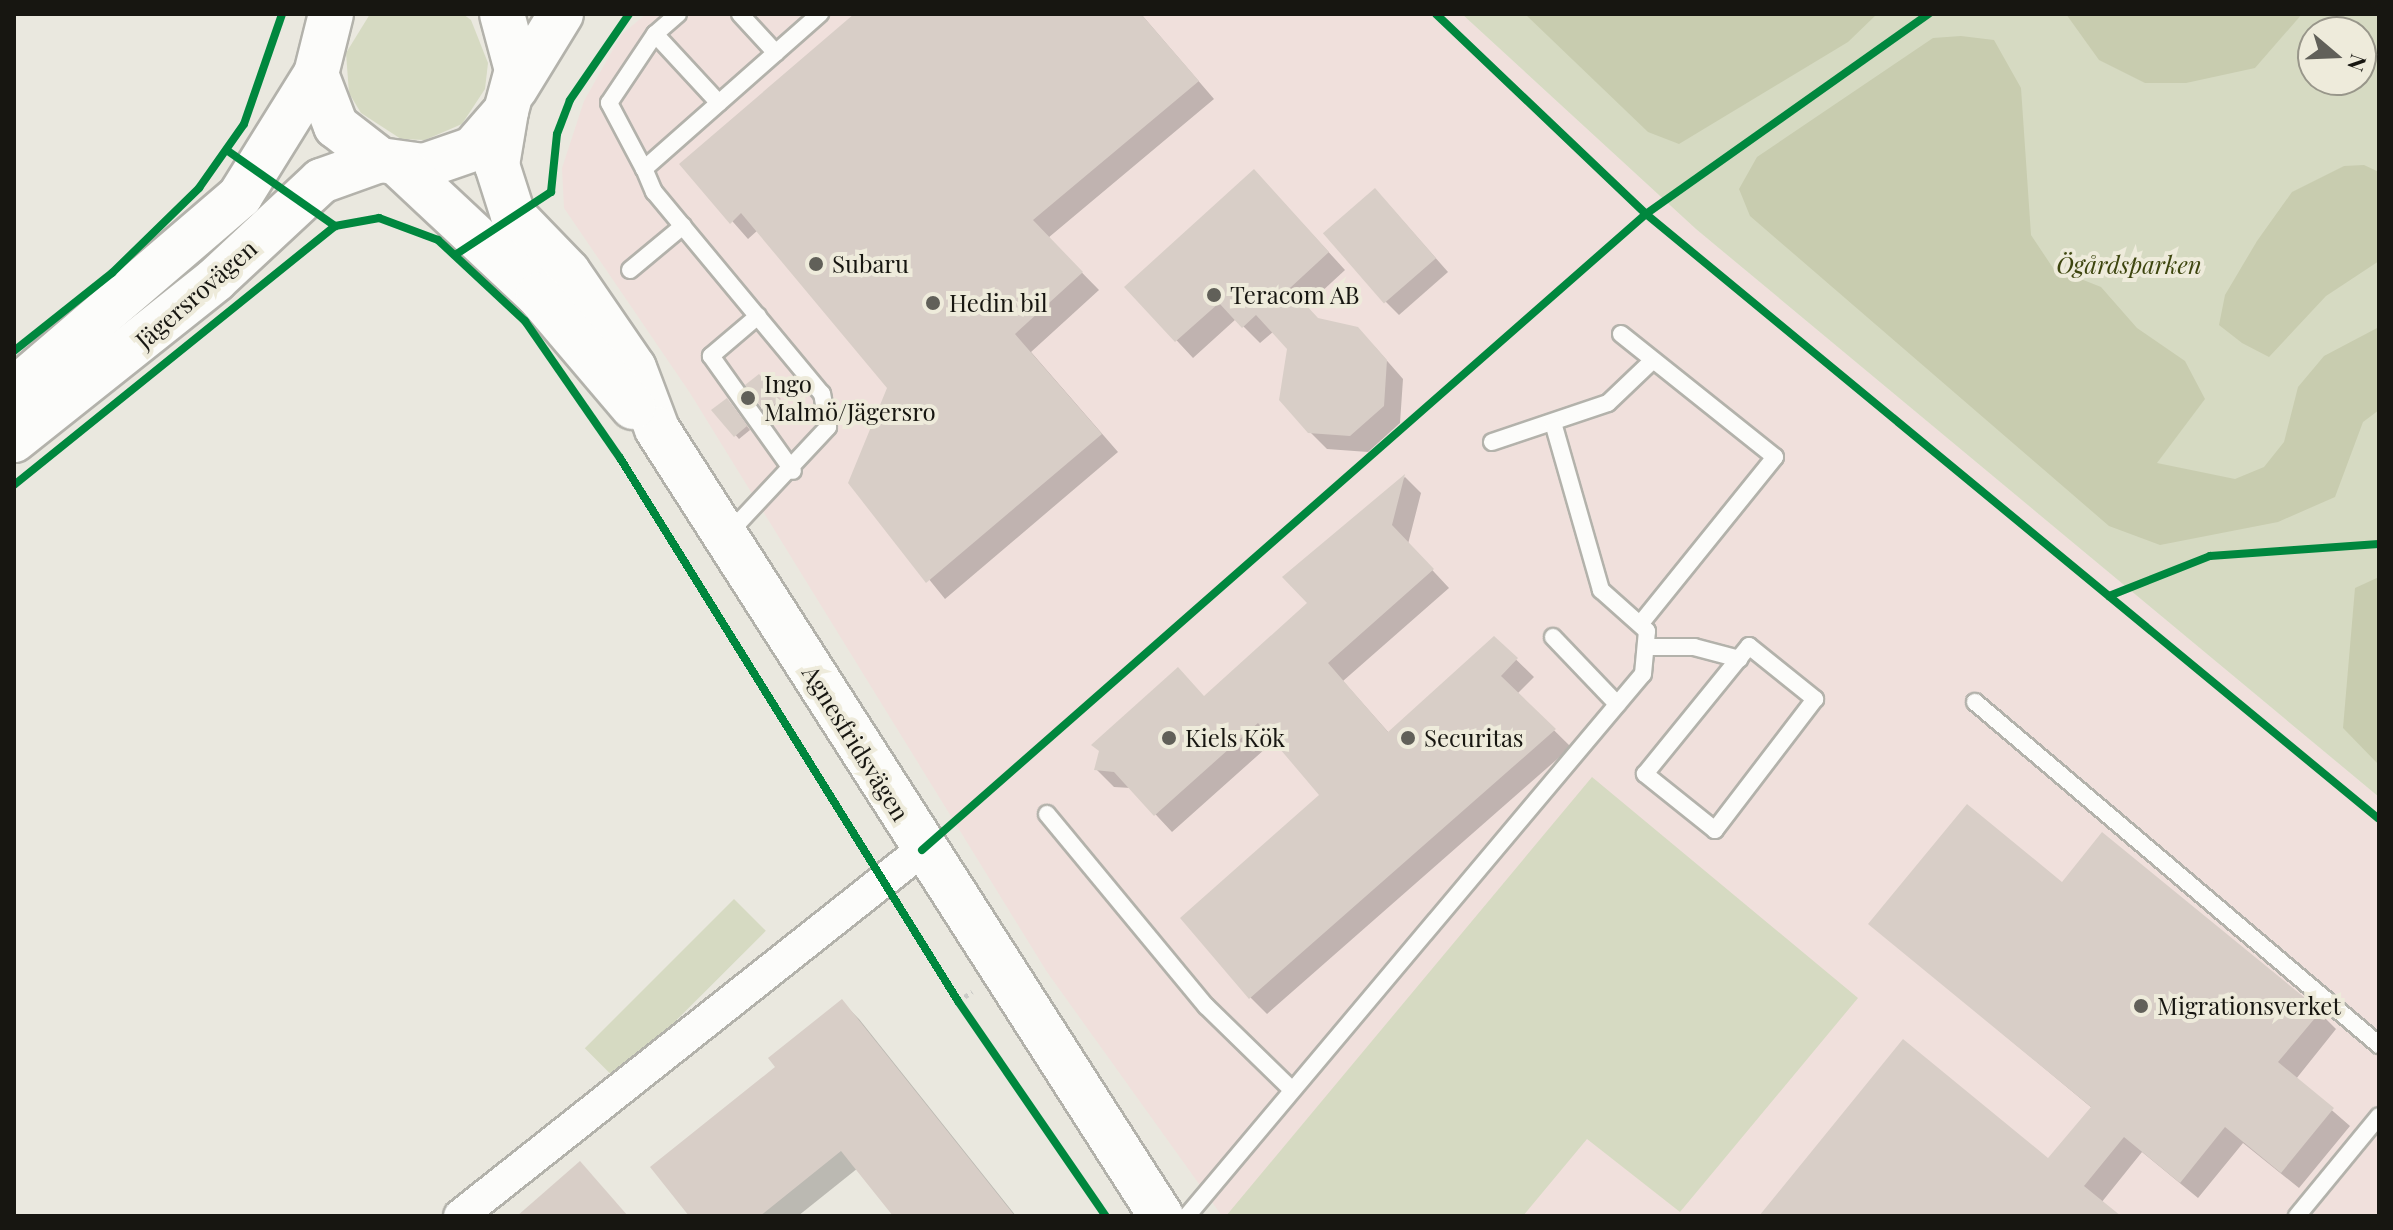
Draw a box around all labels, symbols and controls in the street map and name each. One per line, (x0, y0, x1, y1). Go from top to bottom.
north arrow (2297, 16, 2377, 96)
text: N (2341, 51, 2375, 76)
street label: Jägersrovägen (130, 234, 262, 354)
place label: Subaru (832, 250, 909, 278)
park label: Ögårdsparken (2056, 251, 2202, 279)
marker: Subaru (807, 255, 825, 273)
place label: Teracom AB (1230, 281, 1360, 309)
marker: Teracom AB (1205, 286, 1223, 304)
place label: Hedin bil (949, 289, 1048, 317)
marker: Hedin bil (924, 294, 942, 312)
place label: Ingo Malmö/Jägersro (764, 370, 936, 426)
marker: Ingo Malmö/Jägersro (739, 389, 757, 407)
street label: Agnesfridsvägen (797, 660, 915, 826)
place label: Kiels Kök (1185, 724, 1285, 752)
place label: Securitas (1424, 724, 1524, 752)
marker: Kiels Kök (1160, 729, 1178, 747)
marker: Securitas (1399, 729, 1417, 747)
place label: Migrationsverket (2157, 992, 2341, 1020)
marker: Migrationsverket (2132, 997, 2150, 1015)

